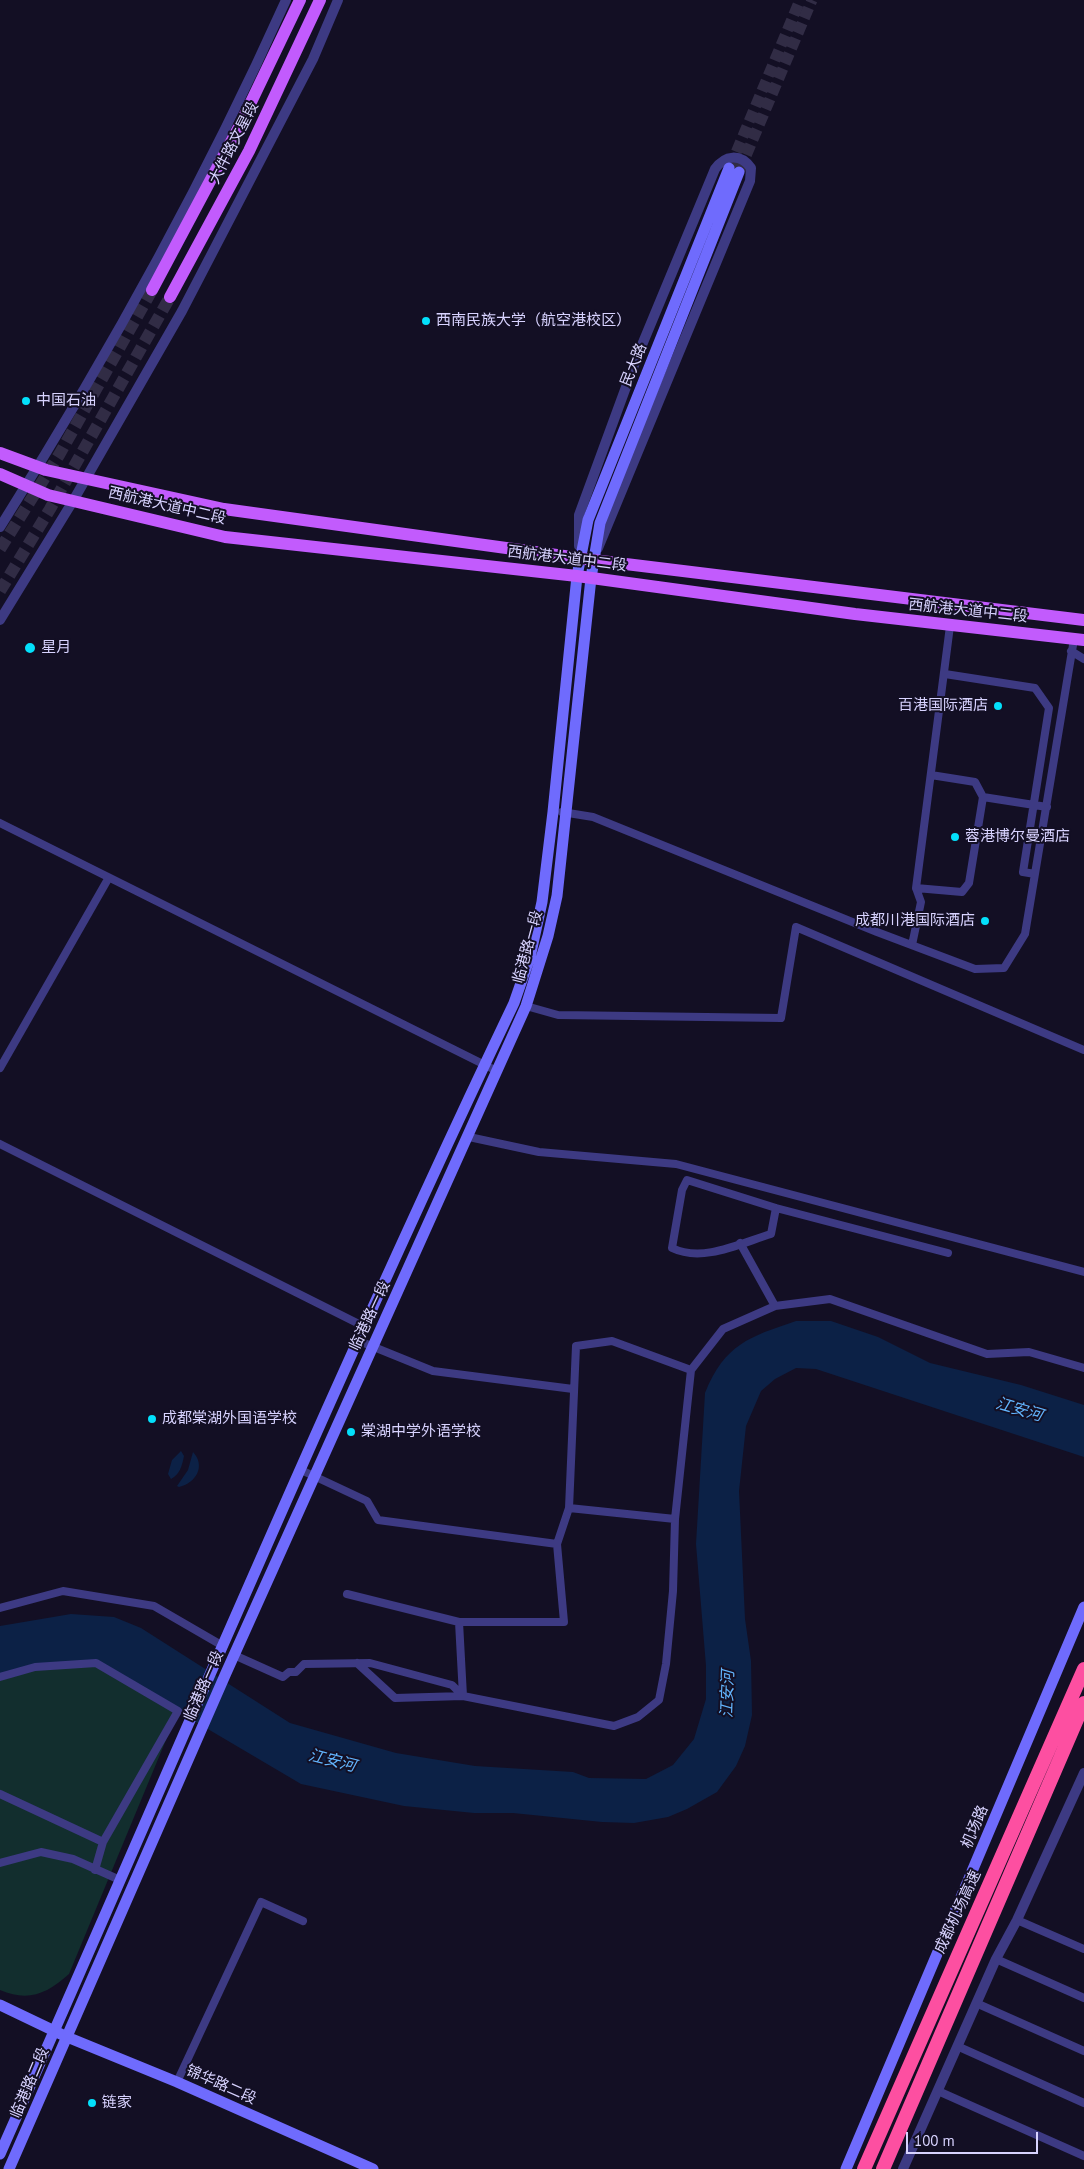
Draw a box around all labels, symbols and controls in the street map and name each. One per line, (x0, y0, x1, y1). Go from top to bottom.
street label: 大件路文星段 (206, 99, 262, 187)
place label: 西南民族大学（航空港校区） (436, 312, 631, 330)
marker: 西南民族大学（航空港校区） (420, 315, 432, 327)
street label: 民大路 (617, 341, 651, 389)
place label: 中国石油 (36, 392, 96, 410)
marker: 中国石油 (20, 395, 32, 407)
street label: 西航港大道中二段 (107, 484, 227, 528)
street label: 西航港大道中二段 (506, 543, 628, 575)
street label: 西航港大道中二段 (907, 596, 1029, 626)
place label: 星月 (41, 639, 71, 657)
marker: 星月 (23, 641, 37, 655)
place label: 百港国际酒店 (898, 697, 988, 715)
marker: 百港国际酒店 (992, 700, 1004, 712)
place label: 蓉港博尔曼酒店 (965, 828, 1070, 846)
marker: 蓉港博尔曼酒店 (949, 831, 961, 843)
street label: 临港路一段 (510, 908, 546, 986)
place label: 成都川港国际酒店 (855, 912, 975, 930)
marker: 成都川港国际酒店 (979, 915, 991, 927)
street label: 临港路一段 (346, 1278, 394, 1354)
water label: 江安河 (993, 1394, 1045, 1426)
place label: 成都棠湖外国语学校 (162, 1410, 297, 1428)
marker: 成都棠湖外国语学校 (146, 1413, 158, 1425)
place label: 棠湖中学外语学校 (361, 1423, 481, 1441)
marker: 棠湖中学外语学校 (345, 1426, 357, 1438)
street label: 临港路一段 (181, 1648, 227, 1724)
water label: 江安河 (718, 1670, 738, 1718)
water label: 江安河 (306, 1746, 358, 1776)
street label: 机场路 (958, 1803, 992, 1851)
street label: 成都机场高速 (931, 1867, 985, 1957)
street label: 临港路二段 (7, 2045, 53, 2121)
street label: 锦华路二段 (183, 2062, 259, 2108)
place label: 链家 (102, 2094, 132, 2112)
marker: 链家 (86, 2097, 98, 2109)
scale bar (909, 2122, 1042, 2154)
text: 100 m (914, 2131, 955, 2150)

